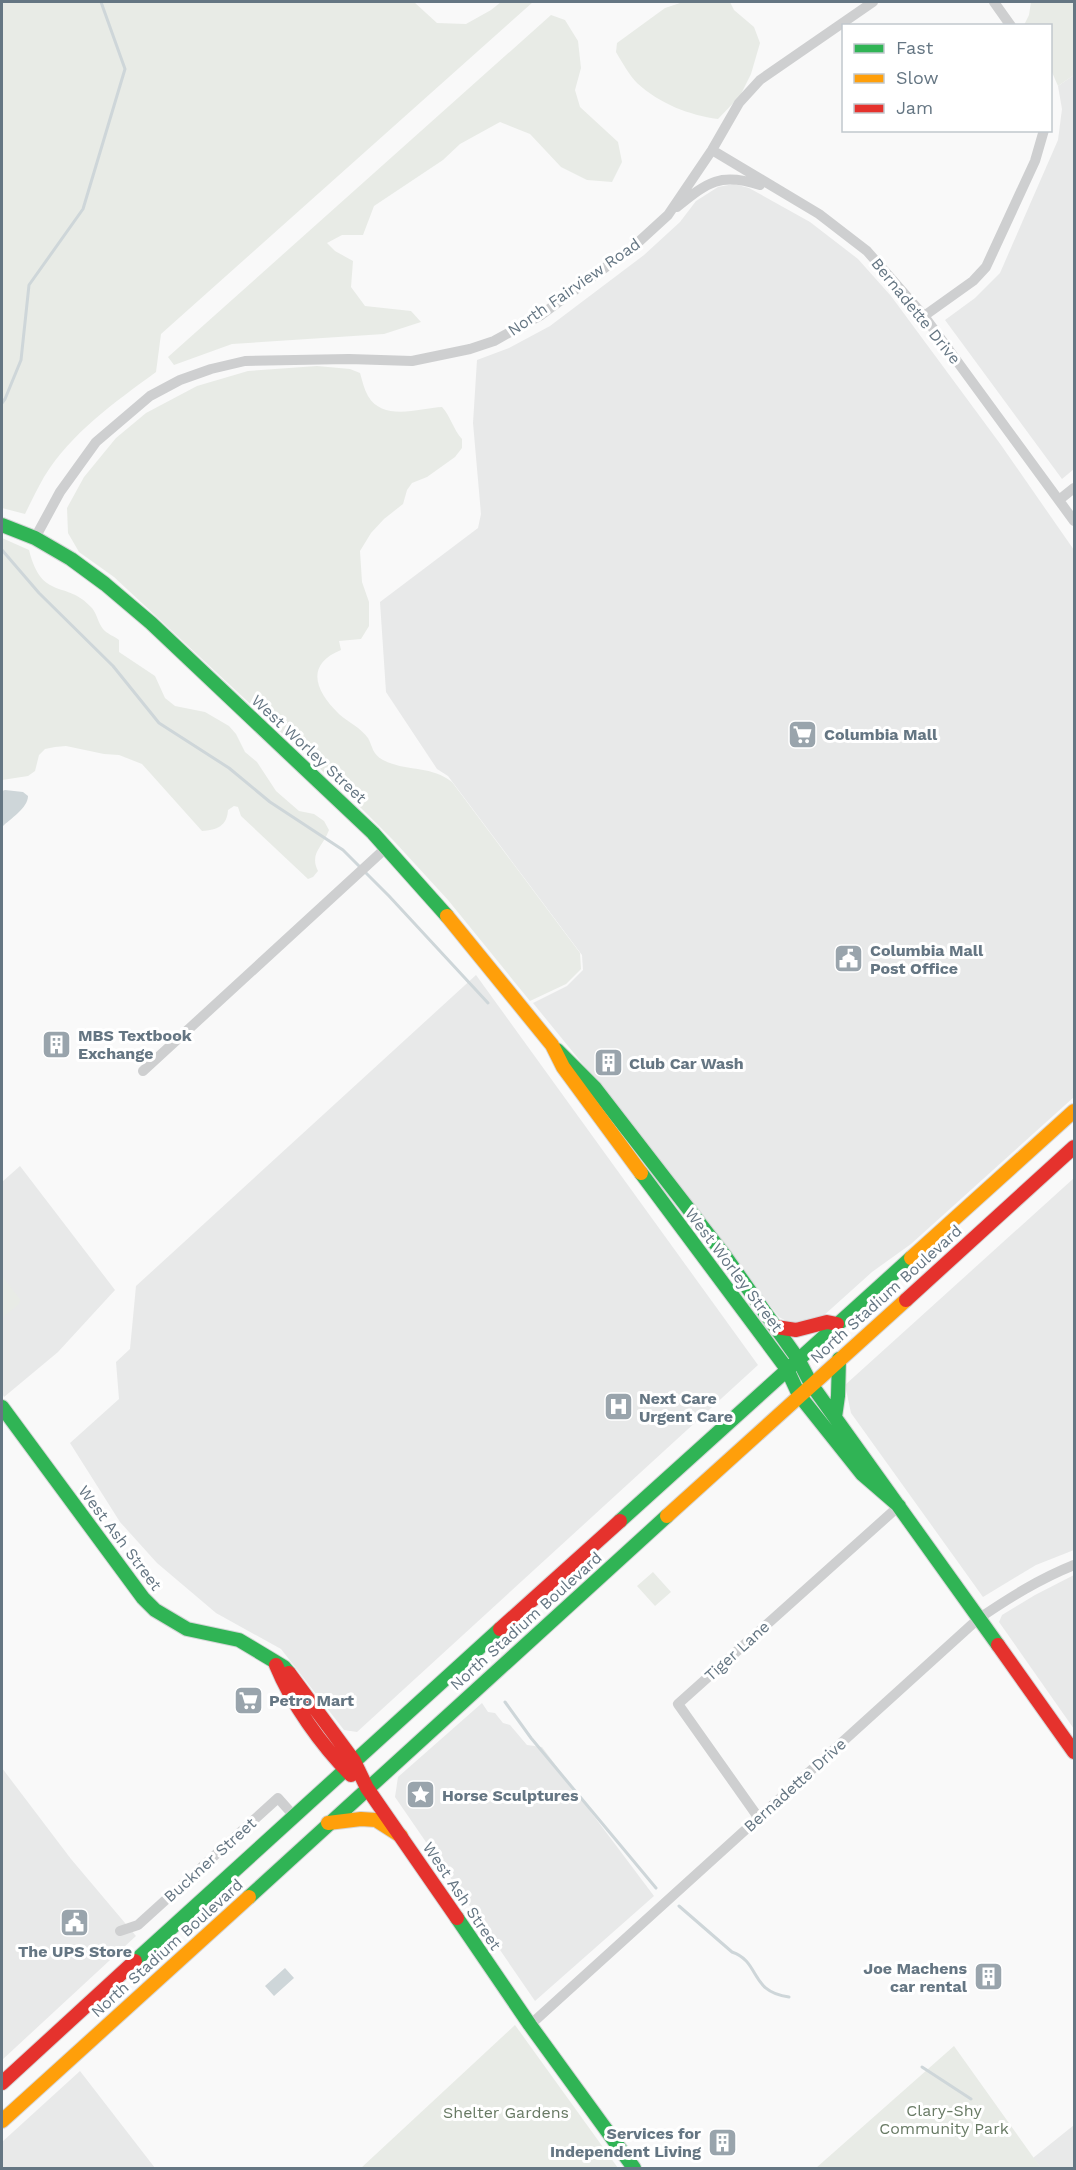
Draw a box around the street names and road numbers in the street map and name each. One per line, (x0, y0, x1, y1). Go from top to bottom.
street label: North Fairview Road (504, 234, 644, 340)
street label: Bernadette Drive (867, 254, 965, 368)
street label: West Worley Street (248, 691, 371, 807)
street label: West Worley Street (681, 1204, 787, 1336)
street label: North Stadium Boulevard (806, 1221, 966, 1367)
street label: West Ash Street (74, 1482, 166, 1594)
street label: North Stadium Boulevard (446, 1548, 606, 1694)
street label: Tiger Lane (701, 1617, 773, 1685)
street label: Bernadette Drive (740, 1734, 850, 1836)
street label: Buckner Street (160, 1814, 260, 1906)
street label: West Ash Street (419, 1838, 505, 1954)
street label: North Stadium Boulevard (87, 1875, 247, 2021)

